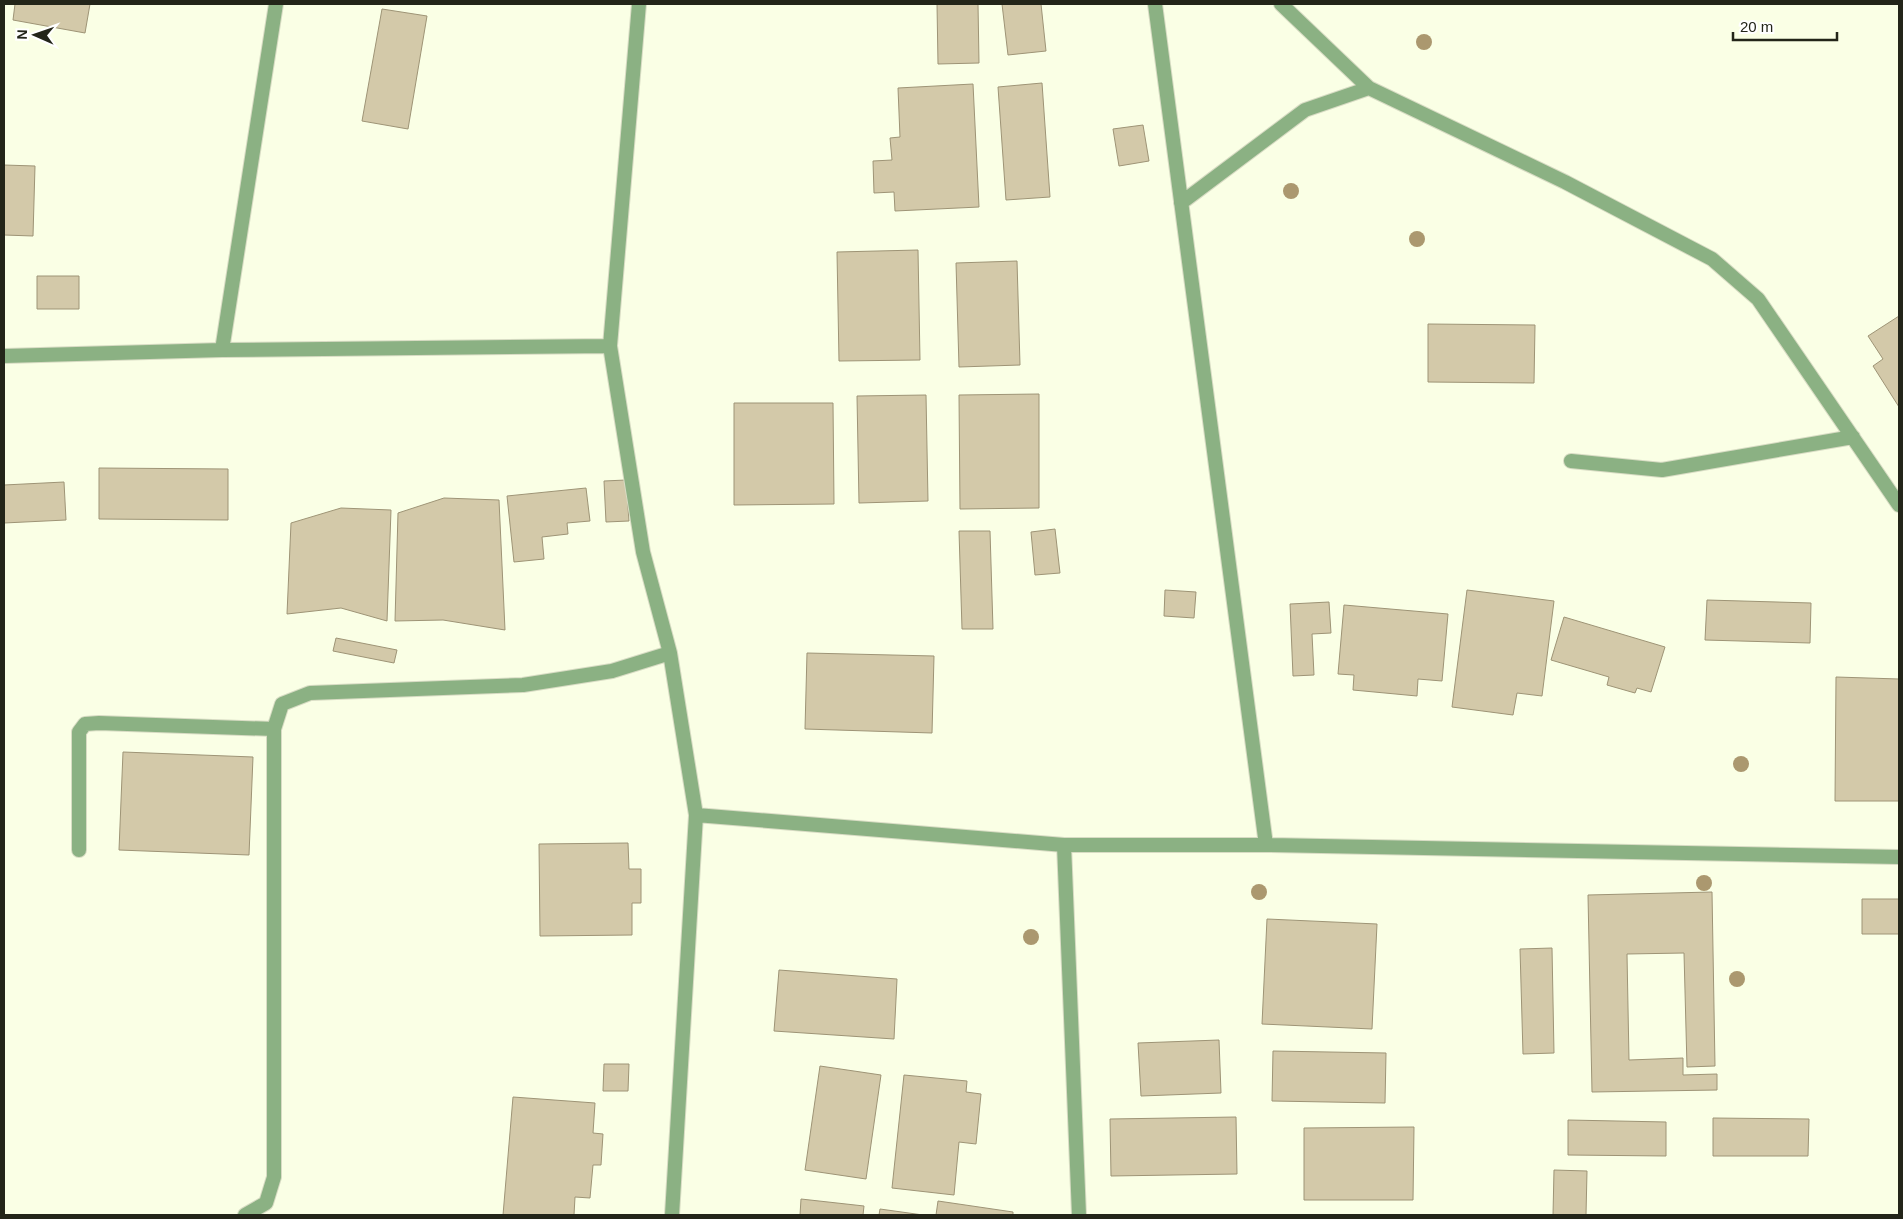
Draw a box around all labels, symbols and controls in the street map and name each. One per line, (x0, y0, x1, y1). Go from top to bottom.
north arrow (10, 10, 60, 60)
scale bar (1733, 10, 1837, 42)
text: 20 m (1740, 18, 1773, 35)
text: N (14, 29, 30, 40)

